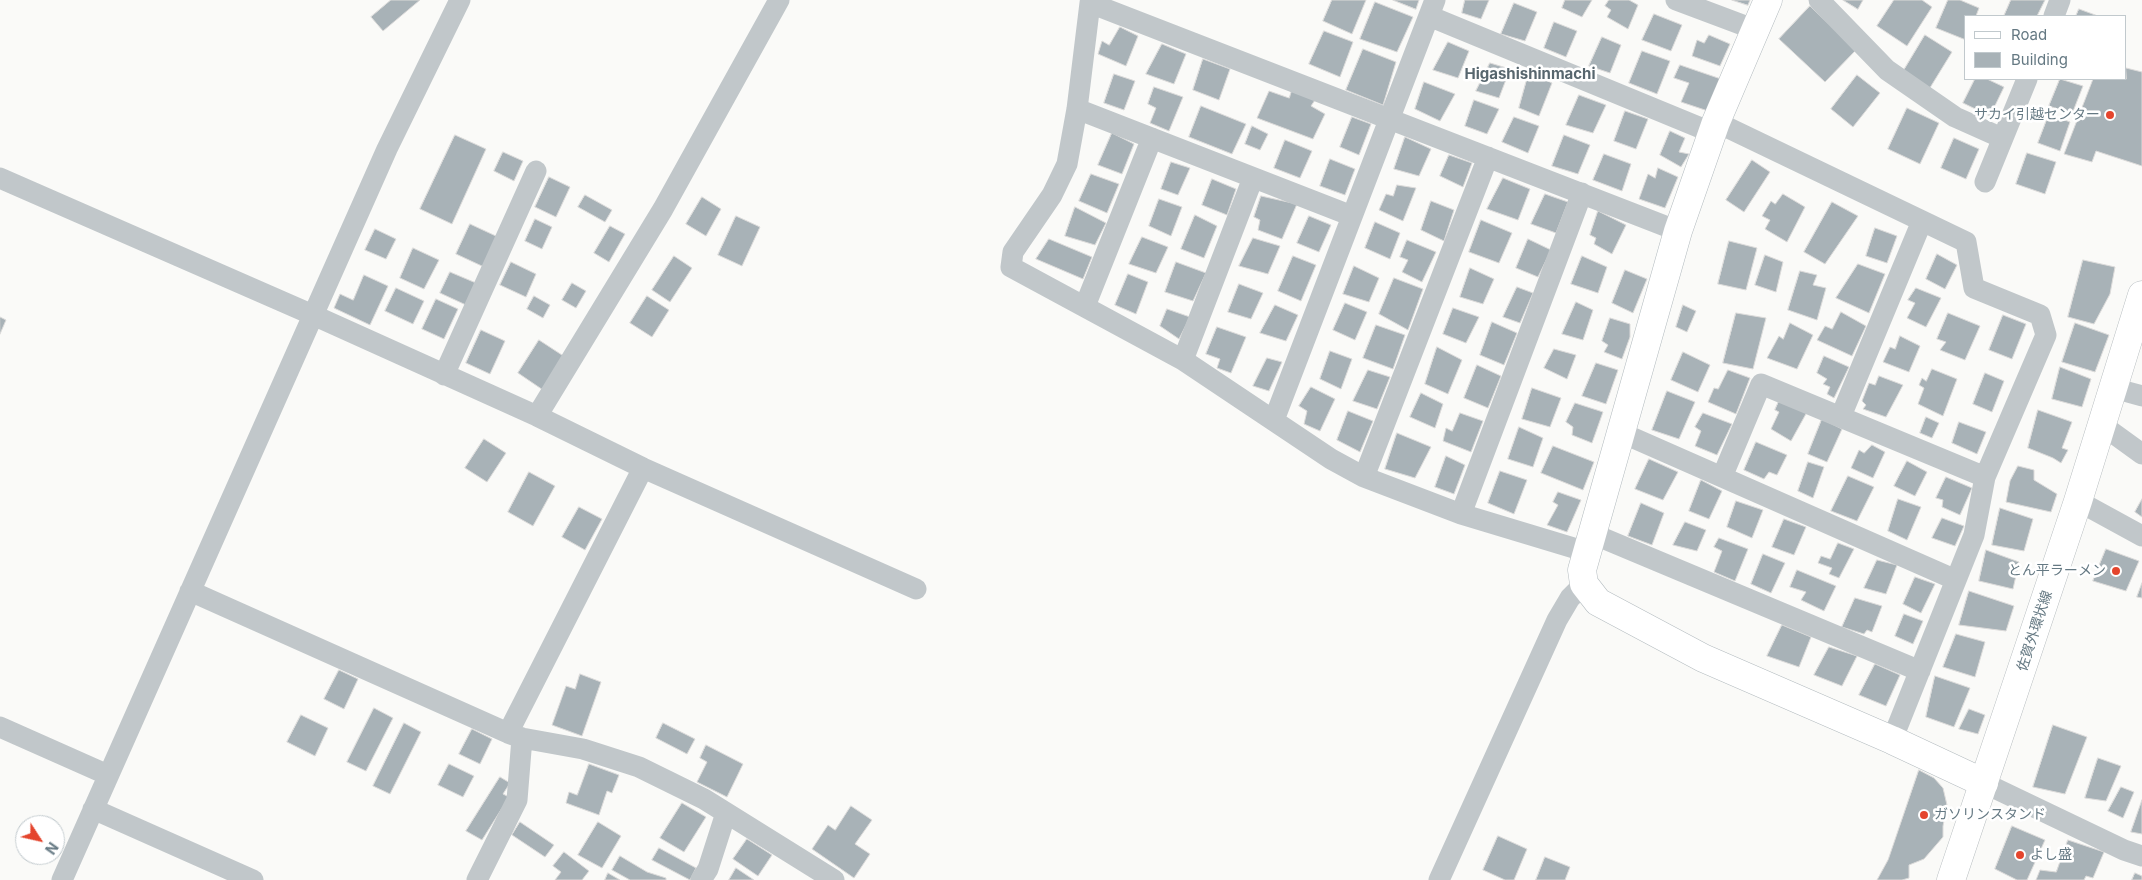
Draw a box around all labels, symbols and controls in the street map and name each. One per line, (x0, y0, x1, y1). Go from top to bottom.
legend (1964, 15, 2127, 80)
text: Road (2011, 25, 2047, 44)
text: Building (2011, 50, 2068, 69)
district label: Higashishinmachi (1464, 65, 1596, 83)
place label: サカイ引越センター (1974, 107, 2100, 123)
marker: サカイ引越センター (2104, 109, 2116, 121)
place label: とん平ラーメン (2008, 563, 2106, 579)
marker: とん平ラーメン (2110, 565, 2122, 577)
street label: 佐賀外環状線 (2014, 588, 2056, 674)
place label: ガソリンスタンド (1934, 807, 2046, 823)
marker: ガソリンスタンド (1918, 809, 1930, 821)
north arrow (15, 815, 65, 865)
text: N (42, 839, 62, 858)
place label: よし盛 (2030, 847, 2072, 863)
marker: よし盛 (2014, 849, 2026, 861)

